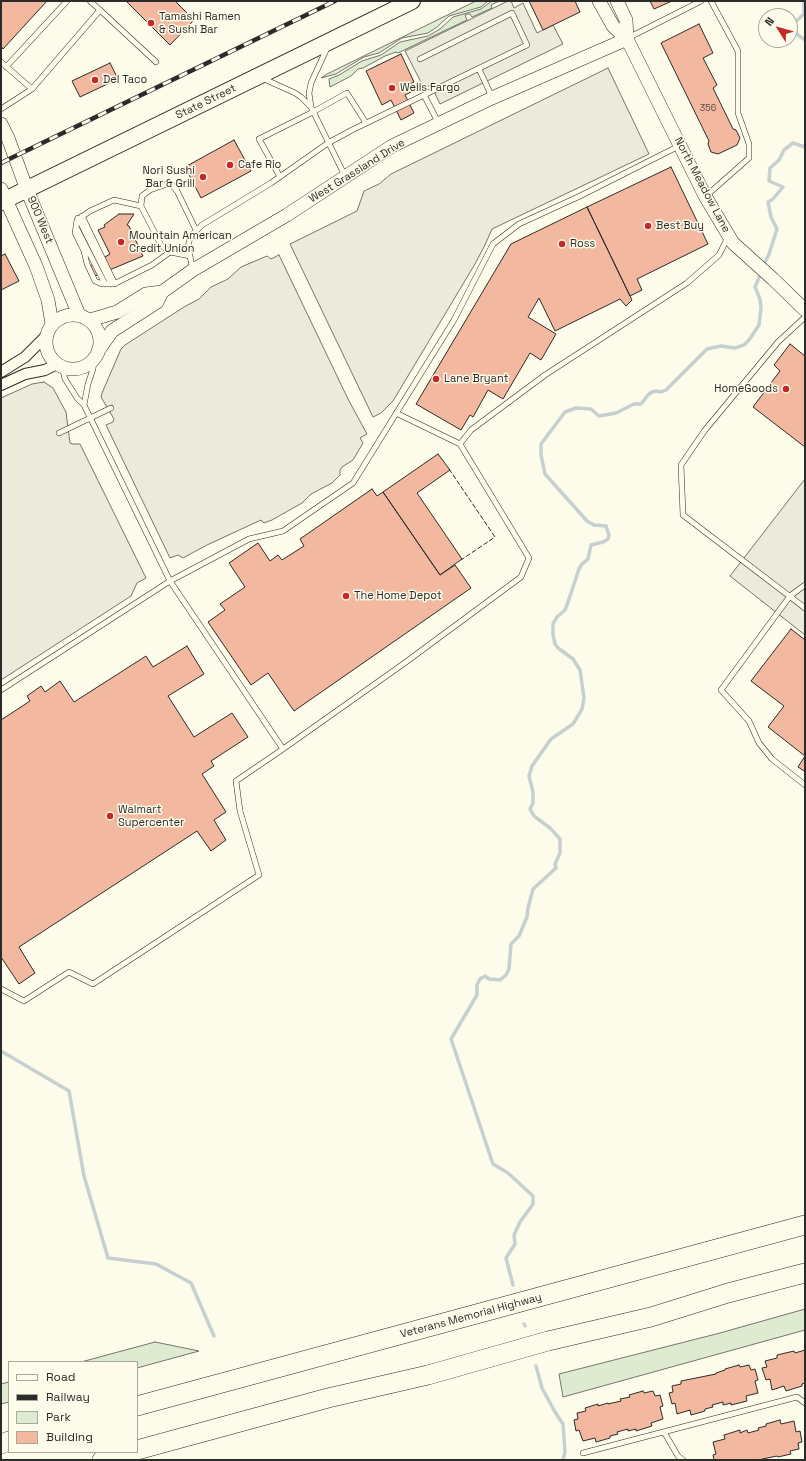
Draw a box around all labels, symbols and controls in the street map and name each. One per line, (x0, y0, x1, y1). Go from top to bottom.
north arrow (758, 8, 798, 48)
place label: Tamashi Ramen & Sushi Bar (159, 10, 241, 36)
text: N (761, 14, 777, 29)
marker: Tamashi Ramen & Sushi Bar (146, 18, 156, 28)
place label: Del Taco (103, 73, 147, 87)
marker: Del Taco (90, 75, 100, 85)
place label: Wells Fargo (400, 81, 460, 95)
street label: State Street (174, 82, 238, 122)
marker: Wells Fargo (387, 83, 397, 93)
house number: 356 (700, 104, 716, 114)
street label: North Meadow Lane (671, 135, 733, 235)
street label: West Grassland Drive (307, 136, 407, 206)
place label: Cafe Rio (238, 158, 281, 172)
marker: Cafe Rio (225, 160, 235, 170)
place label: Nori Sushi Bar & Grill (143, 164, 195, 190)
marker: Nori Sushi Bar & Grill (198, 172, 208, 182)
street label: 900 West (24, 194, 56, 246)
place label: Best Buy (656, 219, 704, 233)
marker: Best Buy (643, 221, 653, 231)
place label: Mountain American Credit Union (129, 229, 232, 255)
marker: Mountain American Credit Union (116, 237, 126, 247)
place label: Ross (570, 237, 595, 251)
marker: Ross (557, 239, 567, 249)
place label: Lane Bryant (444, 372, 509, 386)
marker: Lane Bryant (431, 374, 441, 384)
place label: HomeGoods (714, 382, 778, 396)
marker: HomeGoods (781, 384, 791, 394)
place label: The Home Depot (354, 589, 442, 603)
marker: The Home Depot (341, 591, 351, 601)
place label: Walmart Supercenter (118, 803, 184, 829)
marker: Walmart Supercenter (105, 811, 115, 821)
street label: Veterans Memorial Highway (399, 1291, 543, 1341)
legend (8, 1361, 138, 1453)
text: Road (46, 1369, 75, 1385)
text: Railway (46, 1389, 90, 1405)
text: Park (46, 1409, 71, 1425)
text: Building (46, 1429, 93, 1445)

